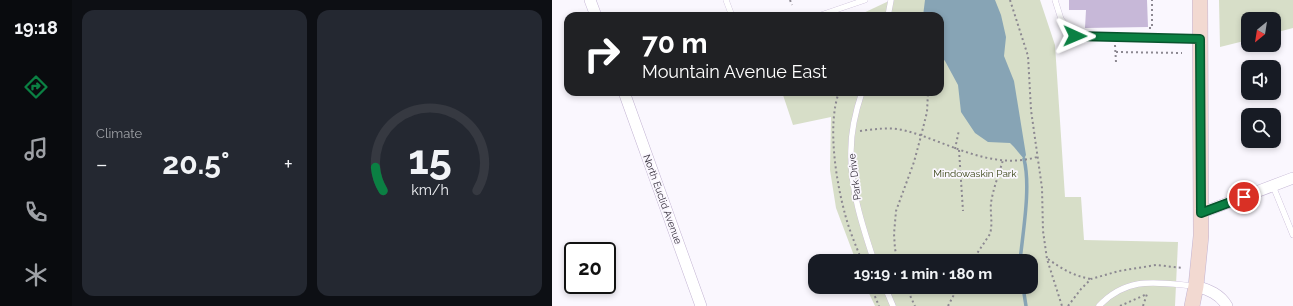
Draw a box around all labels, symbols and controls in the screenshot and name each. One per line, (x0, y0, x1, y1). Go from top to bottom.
north arrow (1241, 12, 1281, 52)
map controls (1241, 12, 1281, 148)
position arrow (1054, 15, 1096, 57)
text: 19:18 (14, 17, 58, 38)
text: 70 m (642, 27, 708, 60)
icon: right (576, 28, 628, 80)
button: sound (1241, 60, 1281, 100)
text: Mountain Avenue East (642, 61, 827, 82)
icon: directions (22, 73, 50, 101)
button: search (1241, 108, 1281, 148)
text: Climate (96, 126, 142, 141)
icon: music (22, 135, 50, 163)
text: 15 (408, 135, 451, 184)
text: 20.5° (162, 146, 229, 181)
text: − (96, 151, 108, 177)
text: + (284, 151, 293, 177)
street label: North Euclid Avenue (641, 153, 684, 246)
street label: Park Drive (846, 153, 863, 201)
park label: Mindowaskin Park (933, 168, 1017, 179)
pin (1227, 180, 1261, 214)
text: km/h (411, 182, 448, 198)
icon: arrive (1233, 186, 1255, 208)
icon: phone (22, 198, 50, 226)
speed limit sign: 20 (564, 242, 616, 294)
icon: climate (22, 261, 50, 289)
text: 19:19 · 1 min · 180 m (854, 265, 992, 283)

